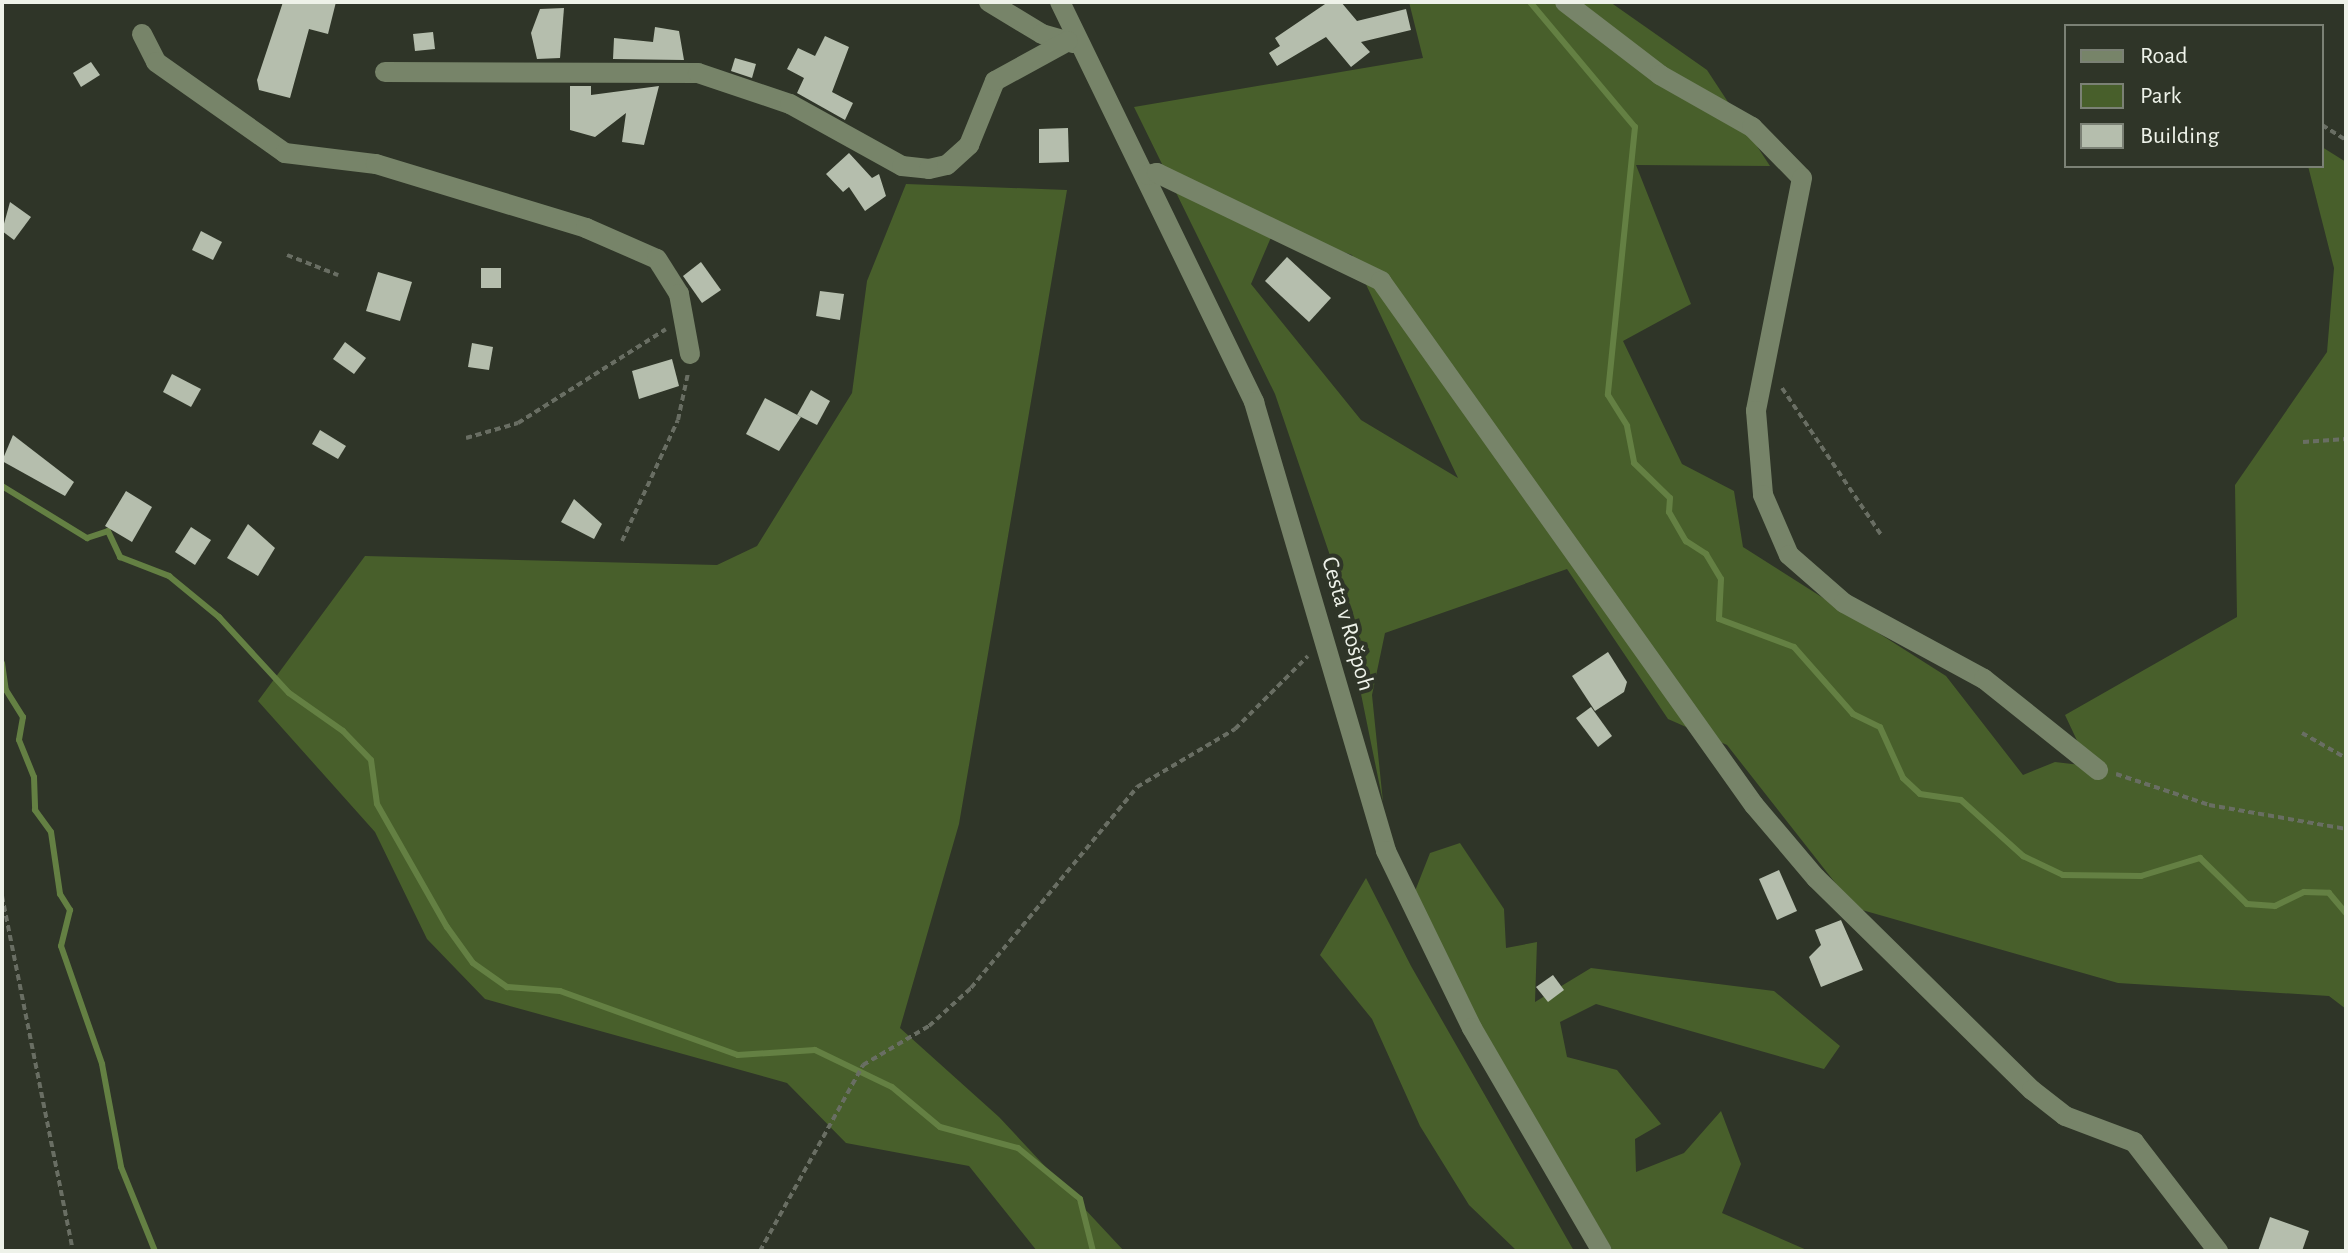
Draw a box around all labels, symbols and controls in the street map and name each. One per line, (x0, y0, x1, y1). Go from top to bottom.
legend (2064, 24, 2324, 168)
text: Road (2140, 44, 2188, 68)
text: Park (2140, 84, 2181, 108)
text: Building (2140, 124, 2219, 148)
street label: Cesta v Rošpoh (1314, 554, 1380, 694)

